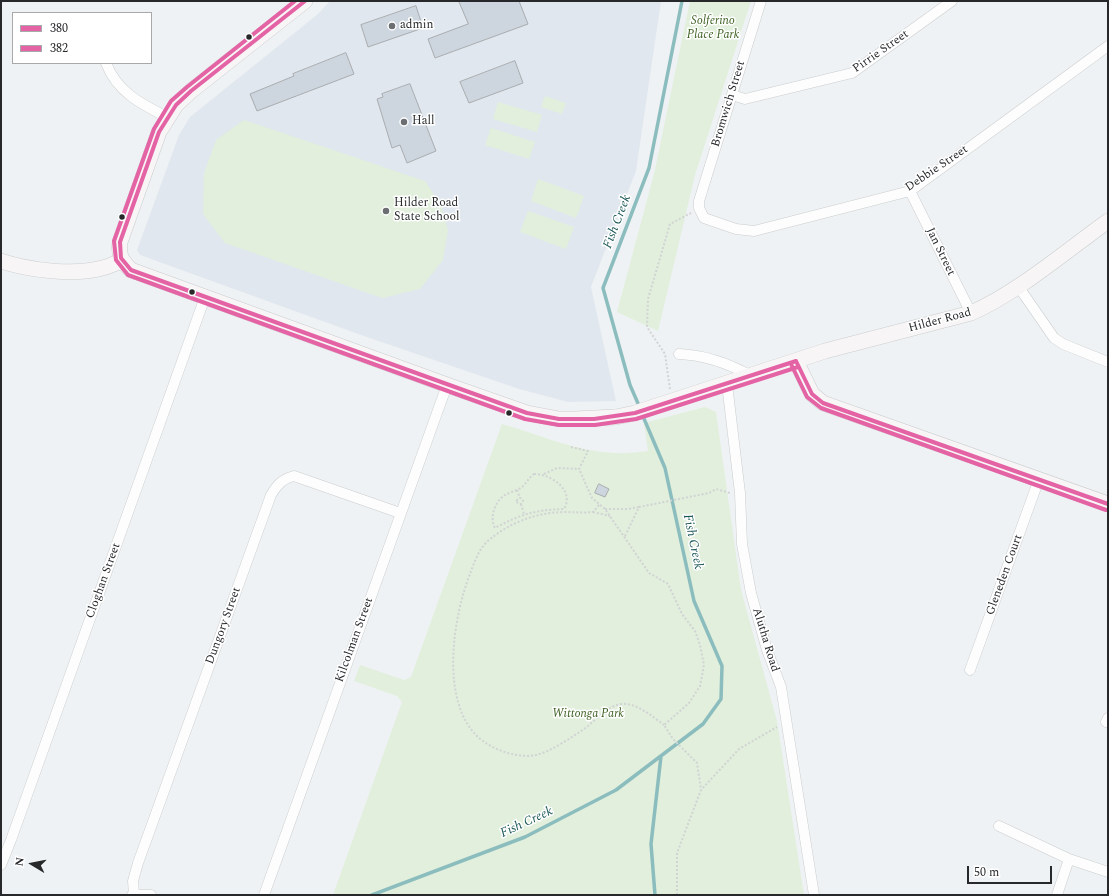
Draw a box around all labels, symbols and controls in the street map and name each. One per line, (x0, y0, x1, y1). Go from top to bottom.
legend (12, 12, 152, 64)
park label: Solferino Place Park (687, 15, 739, 43)
text: 380 (50, 19, 68, 38)
place label: admin (400, 19, 434, 33)
marker: admin (387, 21, 397, 31)
street label: Pirrie Street (850, 27, 912, 77)
unlabelled marker (244, 32, 254, 42)
text: 382 (50, 39, 68, 58)
street label: Bromwich Street (709, 59, 749, 149)
place label: Hall (412, 115, 435, 129)
marker: Hall (399, 117, 409, 127)
street label: Debbie Street (903, 143, 971, 195)
water label: Fish Creek (601, 193, 635, 251)
place label: Hilder Road State School (394, 197, 460, 225)
marker: Hilder Road State School (381, 206, 391, 216)
unlabelled marker (117, 212, 127, 222)
street label: Jan Street (922, 226, 958, 278)
unlabelled marker (187, 287, 197, 297)
street label: Hilder Road (907, 306, 973, 336)
unlabelled marker (504, 408, 514, 418)
water label: Fish Creek (679, 513, 705, 571)
street label: Gleneden Court (984, 533, 1026, 617)
street label: Cloghan Street (84, 541, 124, 621)
street label: Dungory Street (203, 586, 245, 666)
street label: Kilcolman Street (333, 596, 377, 684)
street label: Alutha Road (748, 606, 782, 674)
park label: Wittonga Park (552, 708, 624, 722)
water label: Fish Creek (498, 804, 556, 842)
north arrow (12, 844, 52, 884)
text: N (11, 856, 29, 868)
scale bar (969, 858, 1054, 884)
text: 50 m (974, 863, 999, 882)

